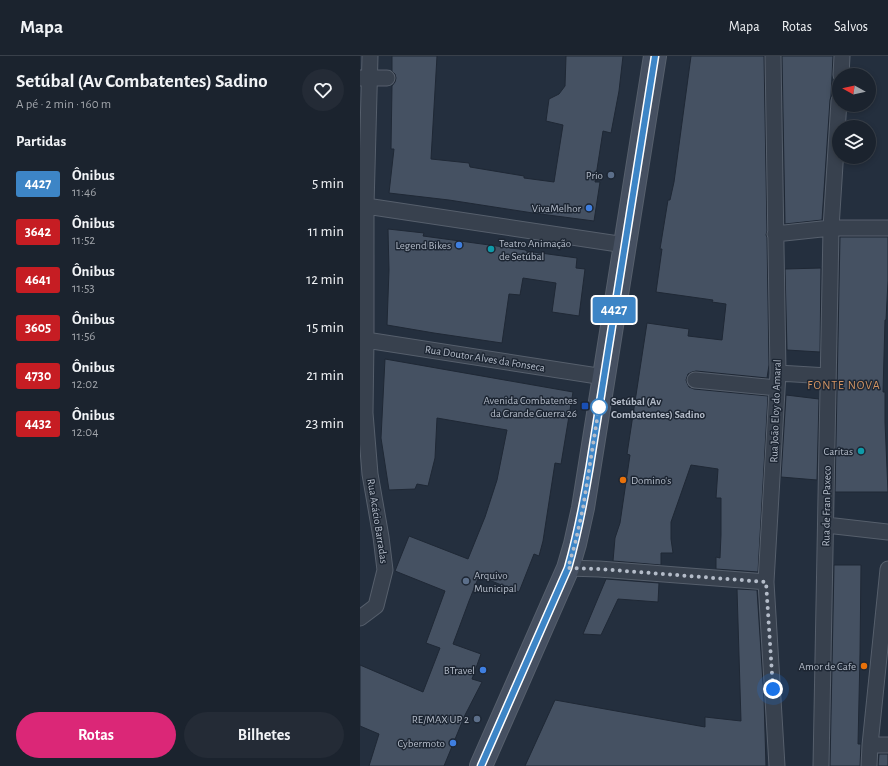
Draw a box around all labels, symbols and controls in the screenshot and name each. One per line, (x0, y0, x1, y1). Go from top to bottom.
text: Mapa (20, 18, 63, 37)
text: Mapa (729, 20, 760, 34)
text: Rotas (782, 20, 812, 34)
text: Salvos (834, 20, 868, 34)
north arrow (832, 68, 876, 112)
map controls (832, 68, 876, 164)
button: heart (302, 69, 344, 111)
text: Setúbal (Av Combatentes) Sadino (16, 72, 268, 91)
text: A pé · 2 min · 160 m (16, 98, 111, 111)
button: layers (832, 120, 876, 164)
text: Partidas (16, 134, 66, 149)
text: Ônibus (72, 168, 115, 183)
place label: Prio (586, 170, 603, 181)
marker: Prio (606, 170, 616, 180)
text: 5 min (312, 176, 344, 191)
text: 4427 (25, 177, 51, 191)
text: 11:46 (72, 186, 96, 199)
place label: VivaMelhor (532, 203, 581, 214)
marker: VivaMelhor (584, 203, 594, 213)
text: Ônibus (72, 216, 115, 231)
text: 11 min (308, 224, 344, 239)
text: 3642 (25, 225, 51, 239)
text: 11:52 (72, 234, 95, 247)
place label: Teatro Animação de Setúbal (499, 238, 571, 262)
place label: Legend Bikes (395, 240, 451, 251)
marker: Legend Bikes (454, 240, 464, 250)
marker: Teatro Animação de Setúbal (486, 244, 496, 254)
text: Ônibus (72, 264, 115, 279)
text: 12 min (306, 272, 344, 287)
text: 4641 (25, 273, 51, 287)
text: 11:53 (72, 282, 95, 295)
line badge: 4427 (586, 297, 642, 323)
text: 4427 (601, 303, 627, 317)
text: Ônibus (72, 312, 115, 327)
text: 15 min (307, 320, 344, 335)
text: 3605 (25, 321, 51, 335)
text: 11:56 (72, 330, 95, 343)
street label: Rua Doutor Alves da Fonseca (424, 344, 546, 373)
street label: Rua João Eloy do Amaral (768, 359, 783, 463)
text: Ônibus (72, 360, 115, 375)
text: 21 min (306, 368, 344, 383)
text: 4730 (25, 369, 51, 383)
text: 12:02 (72, 378, 98, 391)
district label: FONTE NOVA (807, 379, 881, 391)
place label: Avenida Combatentes da Grande Guerra 26 (483, 395, 577, 419)
place label: Setúbal (Av Combatentes) Sadino (611, 396, 706, 420)
marker: Setúbal (Av Combatentes) Sadino (590, 398, 608, 416)
marker: Avenida Combatentes da Grande Guerra 26 (580, 401, 590, 411)
text: Ônibus (72, 408, 115, 423)
text: 23 min (305, 416, 344, 431)
text: 4432 (25, 417, 51, 431)
text: 12:04 (72, 426, 98, 439)
place label: Caritas (823, 446, 853, 457)
marker: Caritas (856, 446, 866, 456)
street label: Rua de Fran Paxeco (820, 465, 833, 547)
marker: Domino's (618, 475, 628, 485)
place label: Domino's (631, 475, 671, 486)
street label: Rua Acácio Barradas (365, 478, 390, 564)
place label: Arquivo Municipal (474, 570, 517, 594)
marker: Arquivo Municipal (461, 576, 471, 586)
place label: Amor de Cafe (799, 661, 856, 672)
marker: Amor de Cafe (859, 661, 869, 671)
place label: BTravel (444, 665, 475, 676)
marker: BTravel (478, 665, 488, 675)
your location (763, 679, 783, 699)
button: Rotas (16, 712, 176, 758)
button: Bilhetes (184, 712, 344, 758)
place label: RE/MAX UP 2 (412, 714, 469, 725)
marker: RE/MAX UP 2 (472, 714, 482, 724)
place label: Cybermoto (397, 738, 445, 749)
marker: Cybermoto (448, 738, 458, 748)

